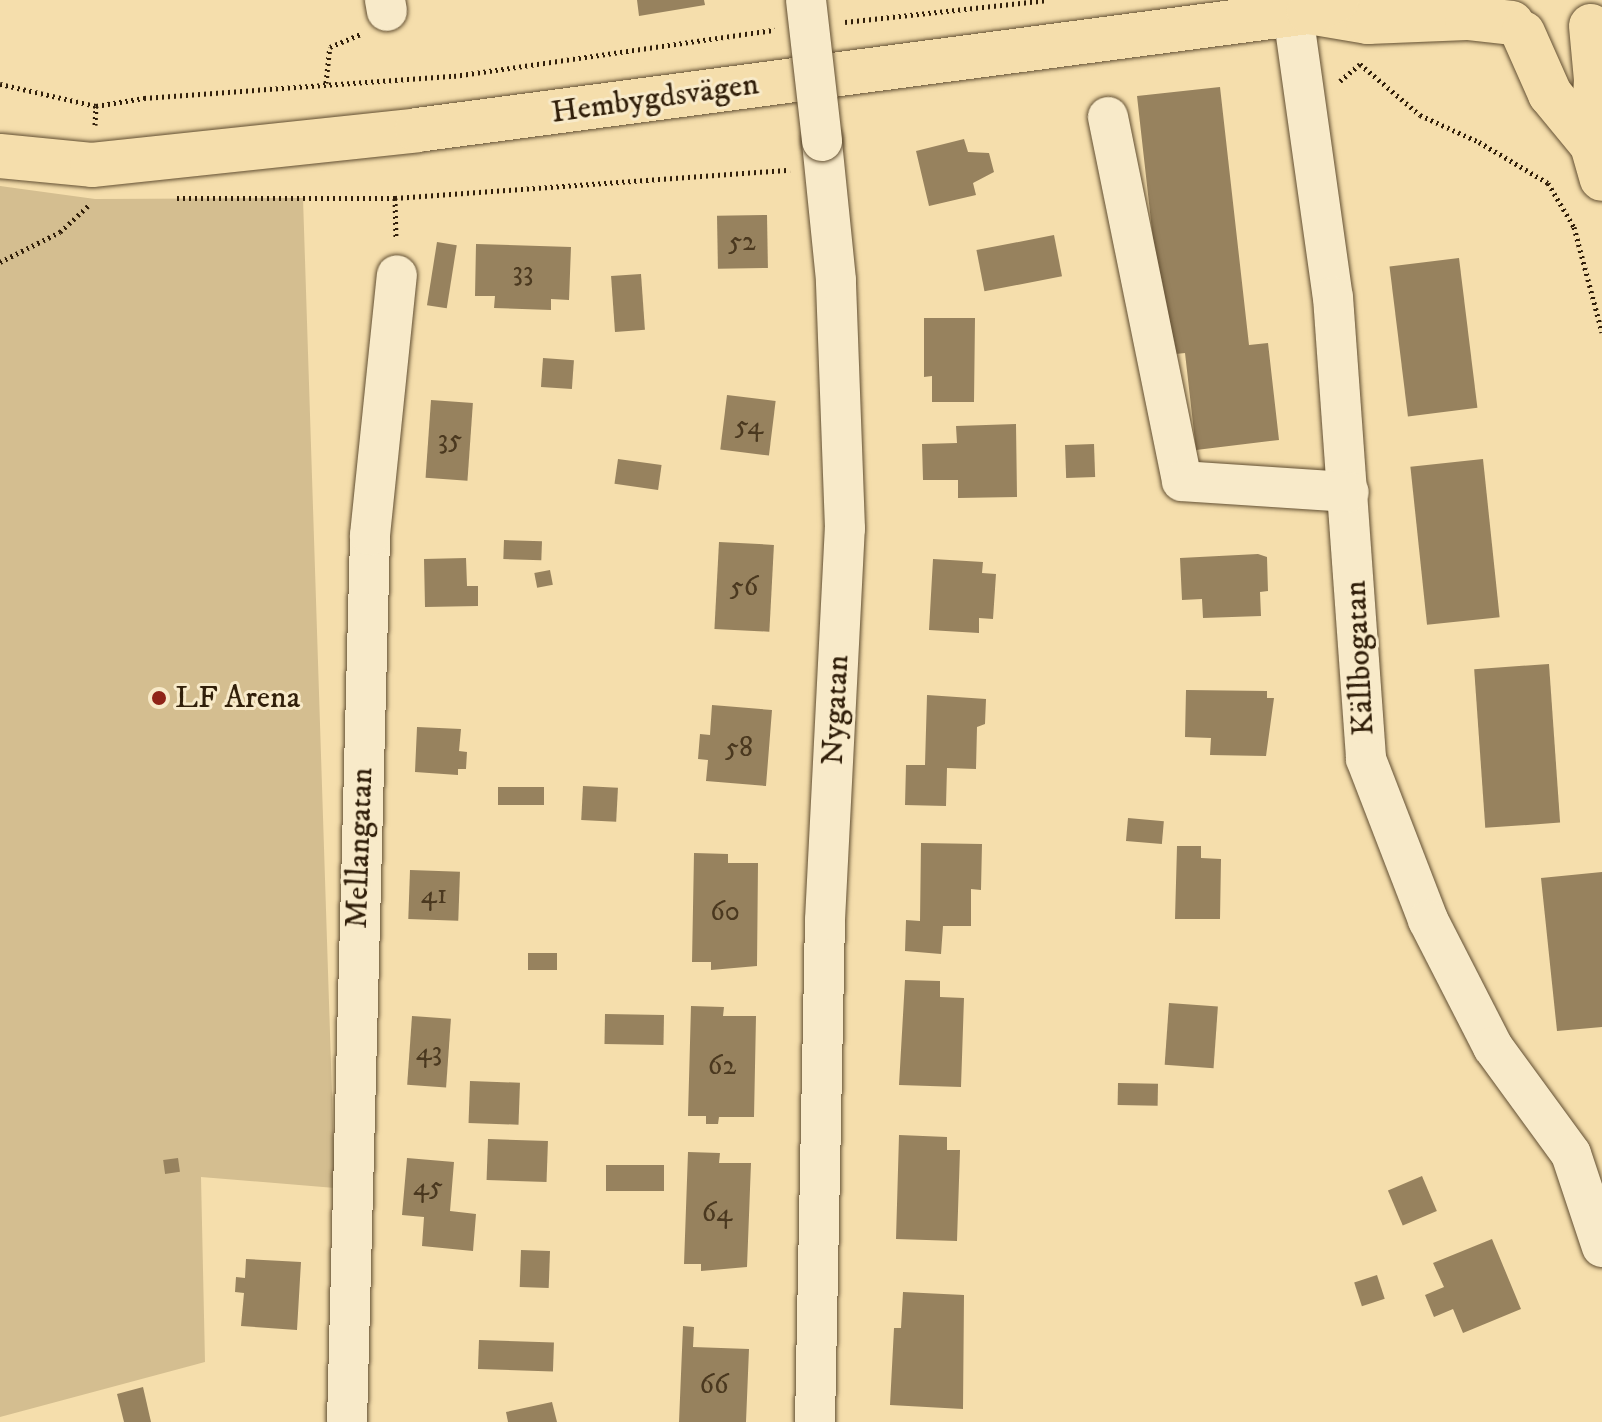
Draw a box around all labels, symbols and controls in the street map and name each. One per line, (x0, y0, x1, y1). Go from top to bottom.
street label: Hembygdsvägen (549, 65, 761, 133)
house number: 52 (728, 225, 756, 259)
house number: 33 (513, 255, 533, 289)
house number: 54 (735, 409, 763, 443)
house number: 35 (438, 423, 462, 457)
house number: 56 (730, 570, 758, 604)
street label: Källbogatan (1337, 579, 1383, 737)
street label: Nygatan (814, 654, 858, 766)
place label: LF Arena (175, 679, 300, 717)
marker: LF Arena (150, 689, 168, 707)
house number: 58 (725, 731, 753, 765)
street label: Mellangatan (338, 767, 382, 929)
house number: 41 (421, 878, 447, 912)
house number: 60 (710, 895, 740, 929)
house number: 43 (416, 1035, 442, 1069)
house number: 62 (708, 1049, 736, 1083)
house number: 45 (413, 1170, 443, 1204)
house number: 64 (702, 1196, 732, 1230)
house number: 66 (699, 1368, 729, 1402)

